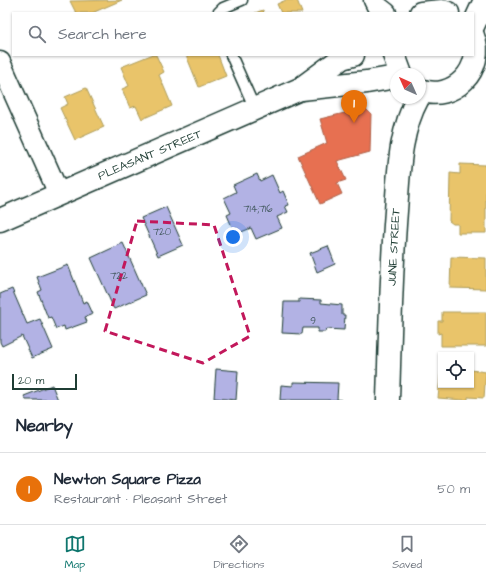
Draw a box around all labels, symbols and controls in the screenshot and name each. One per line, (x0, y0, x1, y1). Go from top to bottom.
search box (12, 12, 474, 56)
icon: search (26, 23, 48, 45)
text: Search here (58, 24, 147, 45)
north arrow (390, 68, 426, 104)
pin: 1 (341, 90, 367, 123)
street label: PLEASANT STREET (95, 125, 205, 185)
house number: 714;716 (243, 202, 273, 216)
street label: JUNE STREET (383, 207, 405, 286)
house number: 720 (153, 225, 171, 239)
your location (223, 227, 243, 247)
house number: 722 (110, 269, 128, 283)
house number: 9 (310, 314, 316, 328)
map controls (438, 352, 474, 388)
button: locate (438, 352, 474, 388)
scale bar (12, 372, 77, 391)
text: 20 m (18, 373, 44, 388)
text: Nearby (16, 414, 73, 438)
text: Newton Square Pizza (54, 469, 201, 490)
text: 1 (28, 480, 30, 498)
text: 50 m (437, 480, 470, 498)
text: Restaurant · Pleasant Street (54, 490, 227, 508)
tab: Map (64, 533, 86, 572)
tab: Directions (213, 533, 265, 572)
tab: Saved (392, 533, 422, 572)

